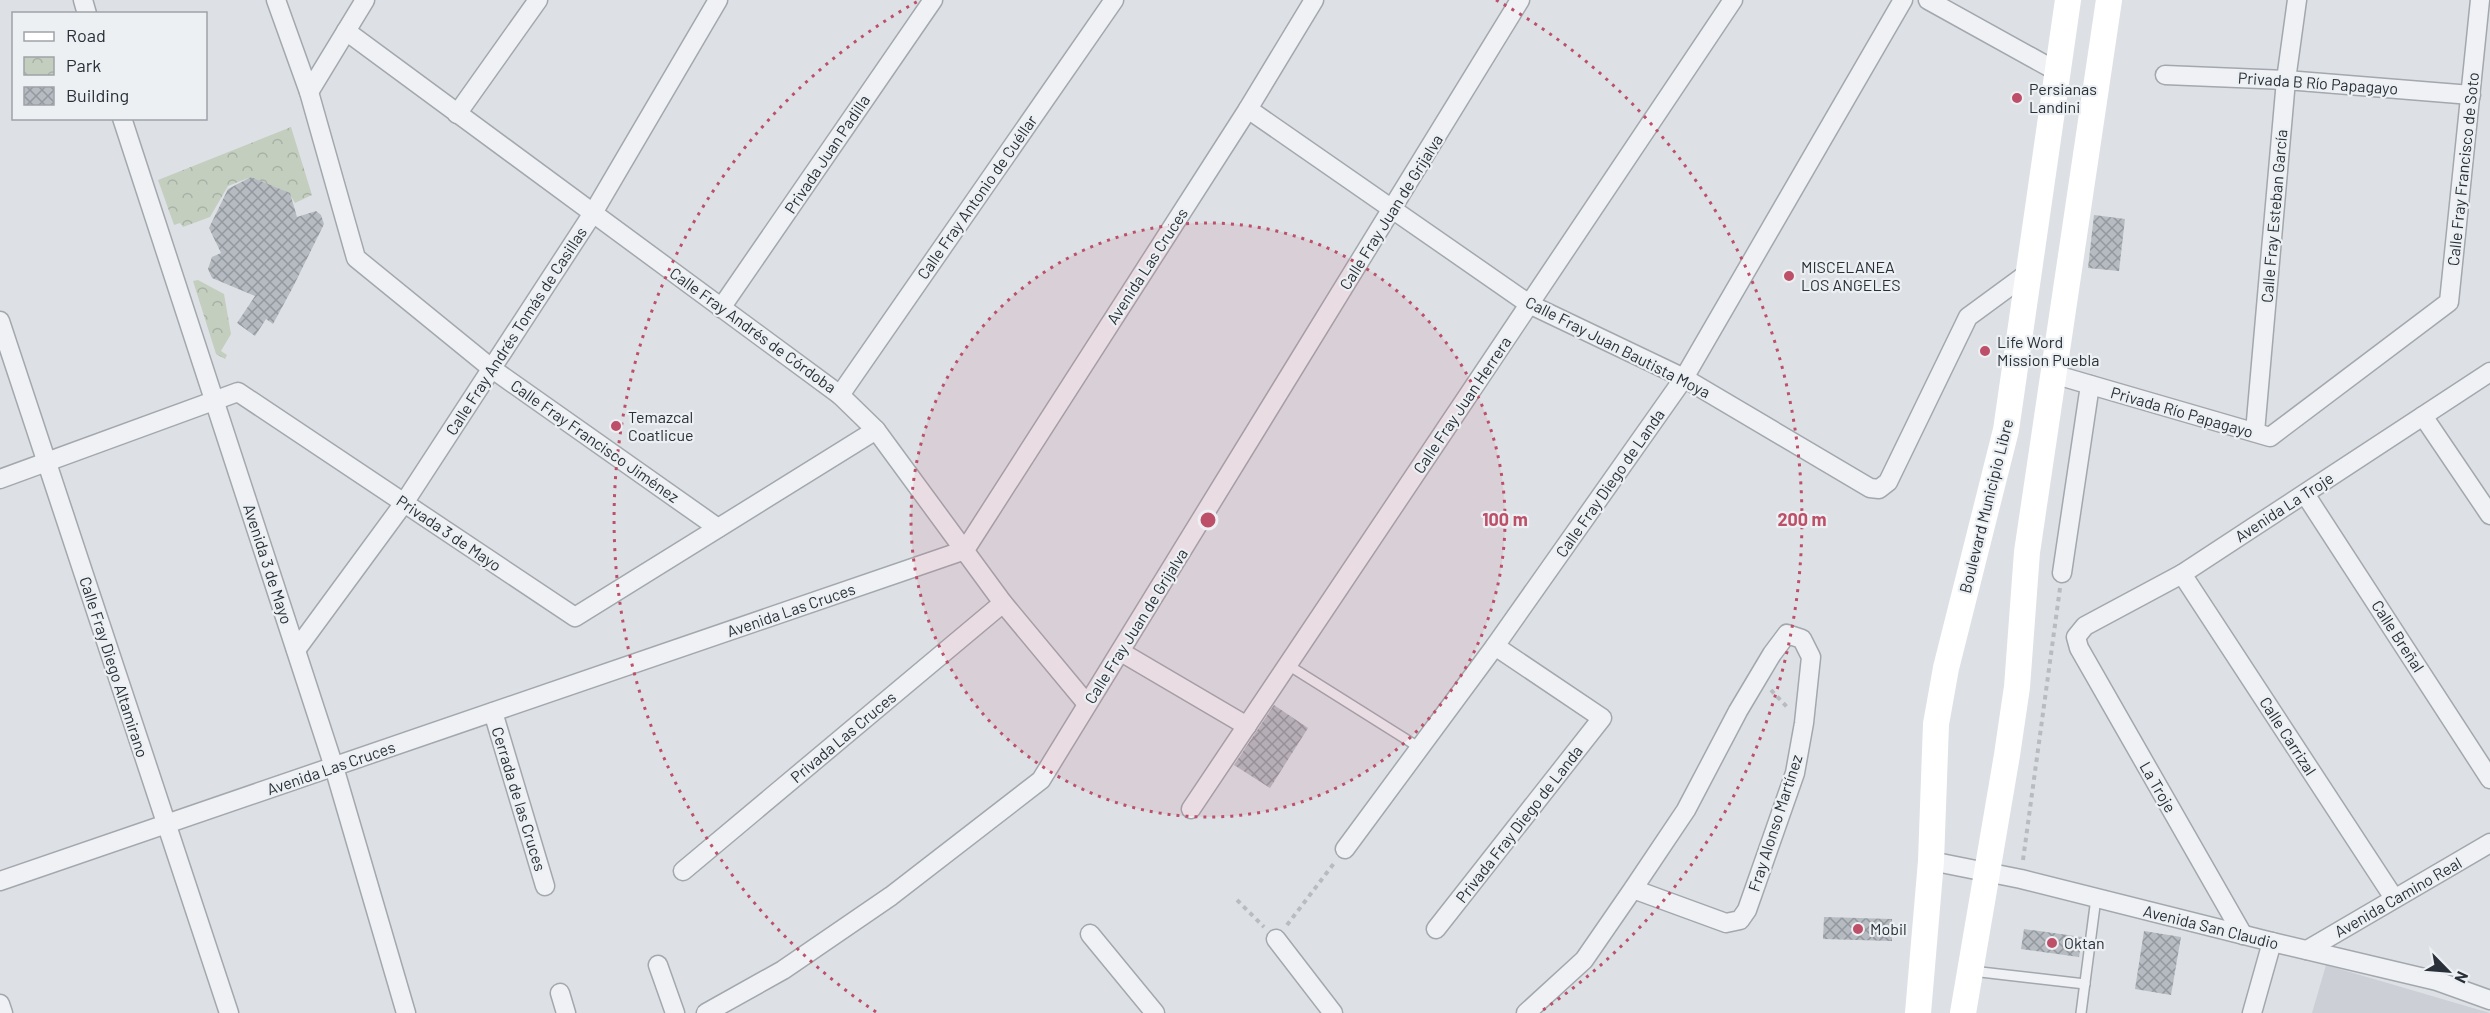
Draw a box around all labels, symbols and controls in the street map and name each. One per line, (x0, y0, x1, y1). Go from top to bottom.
legend (12, 12, 207, 120)
text: Road (66, 24, 106, 46)
text: Park (66, 54, 101, 76)
street label: Privada B Río Papagayo (2237, 67, 2399, 98)
street label: Calle Fray Francisco de Soto (2443, 71, 2482, 267)
place label: Persianas Landini (2029, 79, 2097, 116)
text: Building (66, 84, 129, 106)
street label: Privada Juan Padilla (780, 91, 873, 217)
marker: Persianas Landini (2010, 91, 2024, 105)
street label: Calle Fray Antonio de Cuéllar (913, 111, 1041, 282)
street label: Calle Fray Esteban García (2256, 128, 2291, 303)
street label: Calle Fray Juan de Grijalva (1335, 131, 1446, 293)
street label: Avenida Las Cruces (1102, 204, 1191, 327)
street label: Calle Fray Andrés Tomás de Casillas (441, 223, 590, 438)
place label: MISCELANEA LOS ANGELES (1801, 257, 1901, 294)
street label: Calle Fray Andrés de Córdoba (666, 263, 840, 396)
marker: MISCELANEA LOS ANGELES (1782, 269, 1796, 283)
street label: Calle Fray Juan Bautista Moya (1523, 292, 1714, 401)
place label: Life Word Mission Puebla (1997, 332, 2099, 369)
street label: Calle Fray Juan Herrera (1409, 333, 1514, 477)
marker: Life Word Mission Puebla (1978, 344, 1992, 358)
street label: Calle Fray Francisco Jiménez (508, 375, 683, 506)
street label: Privada Río Papagayo (2109, 382, 2256, 441)
street label: Calle Fray Diego de Landa (1551, 405, 1668, 560)
place label: Temazcal Coatlicue (628, 407, 694, 444)
street label: Boulevard Municipio Libre (1955, 417, 2016, 595)
marker: Temazcal Coatlicue (609, 419, 623, 433)
street label: Avenida La Troje (2231, 468, 2337, 545)
street label: Privada 3 de Mayo (393, 491, 505, 575)
street label: Avenida 3 de Mayo (240, 501, 297, 626)
text: 100 m (1482, 508, 1528, 530)
text: 200 m (1777, 508, 1827, 530)
centre of rings (1198, 510, 1218, 530)
street label: Calle Fray Juan de Grijalva (1080, 545, 1191, 707)
street label: Calle Fray Diego Altamirano (76, 574, 153, 760)
street label: Avenida Las Cruces (724, 579, 858, 640)
street label: Calle Breñal (2368, 596, 2429, 675)
street label: Privada Las Cruces (786, 687, 899, 786)
street label: Calle Carrizal (2256, 693, 2321, 778)
street label: Cerrada de las Cruces (488, 724, 550, 873)
street label: Avenida Las Cruces (264, 737, 398, 798)
street label: Privada Fray Diego de Landa (1451, 741, 1586, 906)
street label: Fray Alonso Martínez (1743, 752, 1806, 894)
street label: La Troje (2136, 758, 2181, 816)
street label: Avenida Camino Real (2331, 852, 2465, 941)
street label: Avenida San Claudio (2141, 900, 2281, 953)
place label: Mobil (1870, 919, 1907, 938)
marker: Mobil (1851, 922, 1865, 936)
place label: Oktan (2064, 933, 2105, 952)
marker: Oktan (2045, 936, 2059, 950)
north arrow (2418, 941, 2478, 1001)
text: N (2451, 969, 2473, 986)

